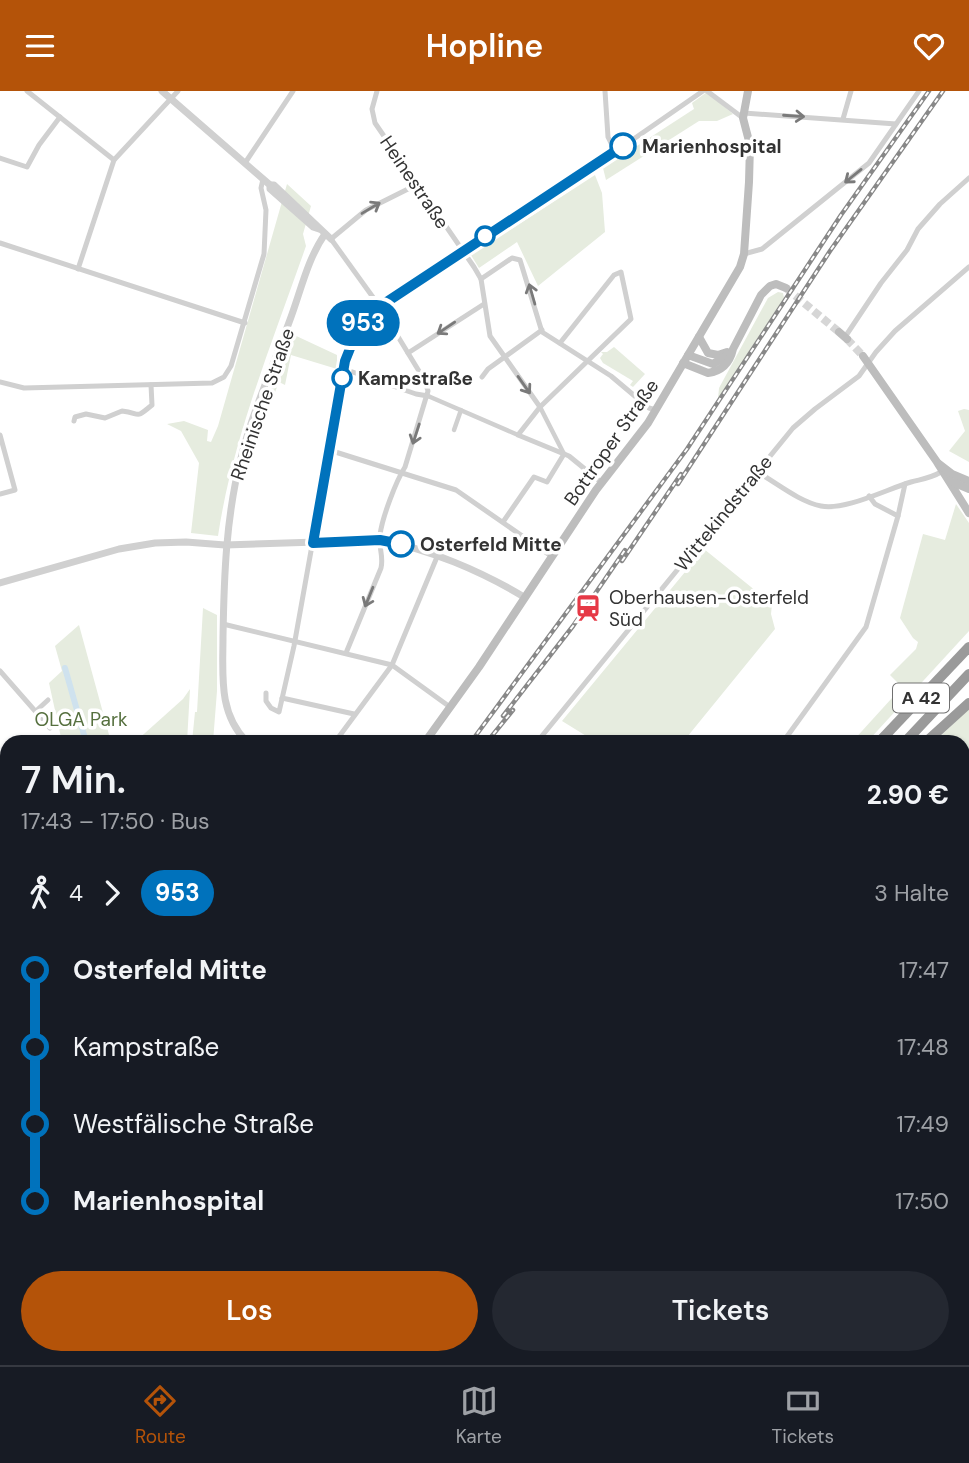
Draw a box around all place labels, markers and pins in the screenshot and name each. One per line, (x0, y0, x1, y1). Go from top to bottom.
marker: Marienhospital (610, 133, 636, 159)
place label: Marienhospital (642, 134, 782, 159)
unlabelled marker (475, 226, 495, 246)
place label: Kampstraße (358, 366, 473, 391)
marker: Kampstraße (332, 368, 352, 388)
marker: Osterfeld Mitte (388, 531, 414, 557)
place label: Osterfeld Mitte (420, 532, 562, 557)
place label: Oberhausen-Osterfeld Süd (609, 585, 809, 632)
station icon: Oberhausen-Osterfeld Süd (573, 593, 603, 623)

